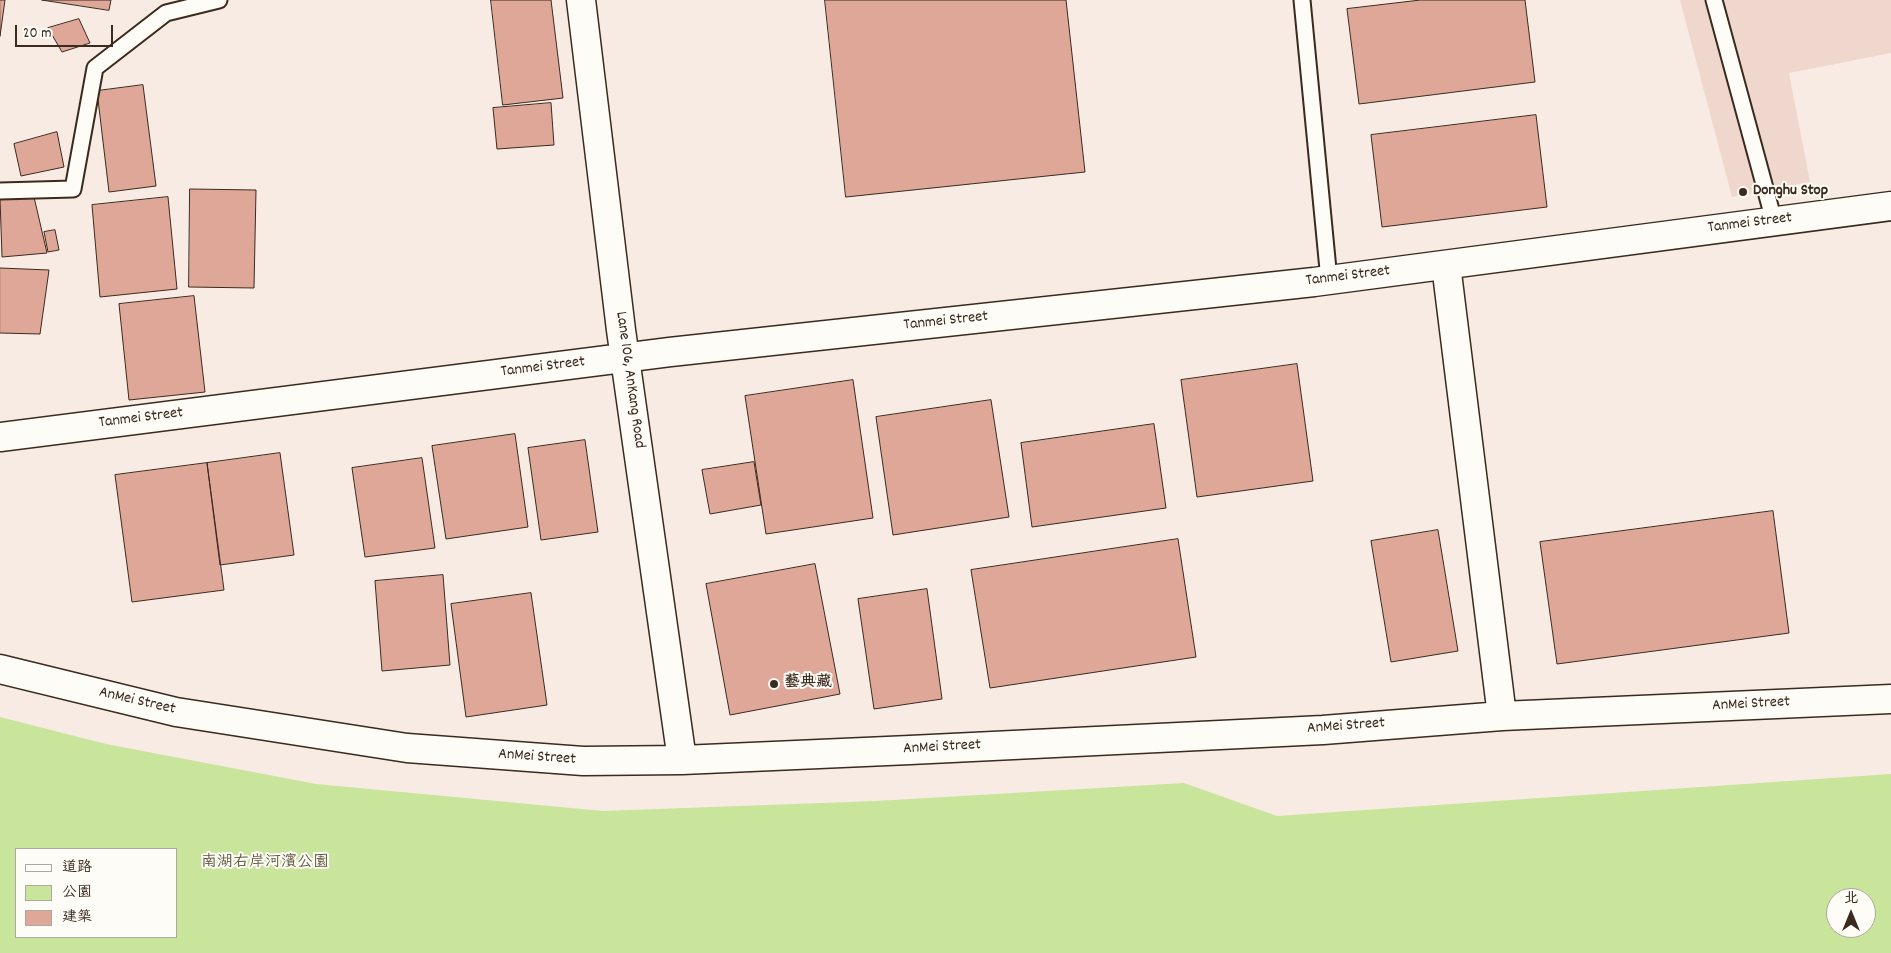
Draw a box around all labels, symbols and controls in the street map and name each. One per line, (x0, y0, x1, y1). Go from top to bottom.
scale bar (18, 15, 115, 47)
text: 20 m (23, 23, 51, 45)
place label: Donghu Stop (1753, 182, 1828, 202)
marker: Donghu Stop (1737, 186, 1749, 198)
street label: Tanmei Street (1707, 209, 1793, 239)
street label: Tanmei Street (1305, 262, 1391, 292)
street label: Tanmei Street (903, 308, 989, 336)
street label: Lane 106, AnKang Road (610, 310, 648, 450)
street label: Tanmei Street (500, 353, 586, 383)
street label: Tanmei Street (98, 404, 184, 434)
place label: 藝典藏 (784, 674, 832, 694)
marker: 藝典藏 (768, 678, 780, 690)
street label: AnMei Street (97, 684, 177, 720)
street label: AnMei Street (1712, 693, 1790, 717)
street label: AnMei Street (1306, 715, 1386, 739)
street label: AnMei Street (903, 736, 981, 760)
street label: AnMei Street (497, 746, 577, 770)
legend (15, 848, 178, 938)
park label: 南湖右岸河濱公園 (201, 854, 329, 874)
text: 道路 (62, 857, 92, 879)
text: 公園 (62, 882, 92, 904)
north arrow (1826, 888, 1876, 938)
text: 北 (1844, 889, 1858, 909)
text: 建築 (62, 907, 92, 929)

